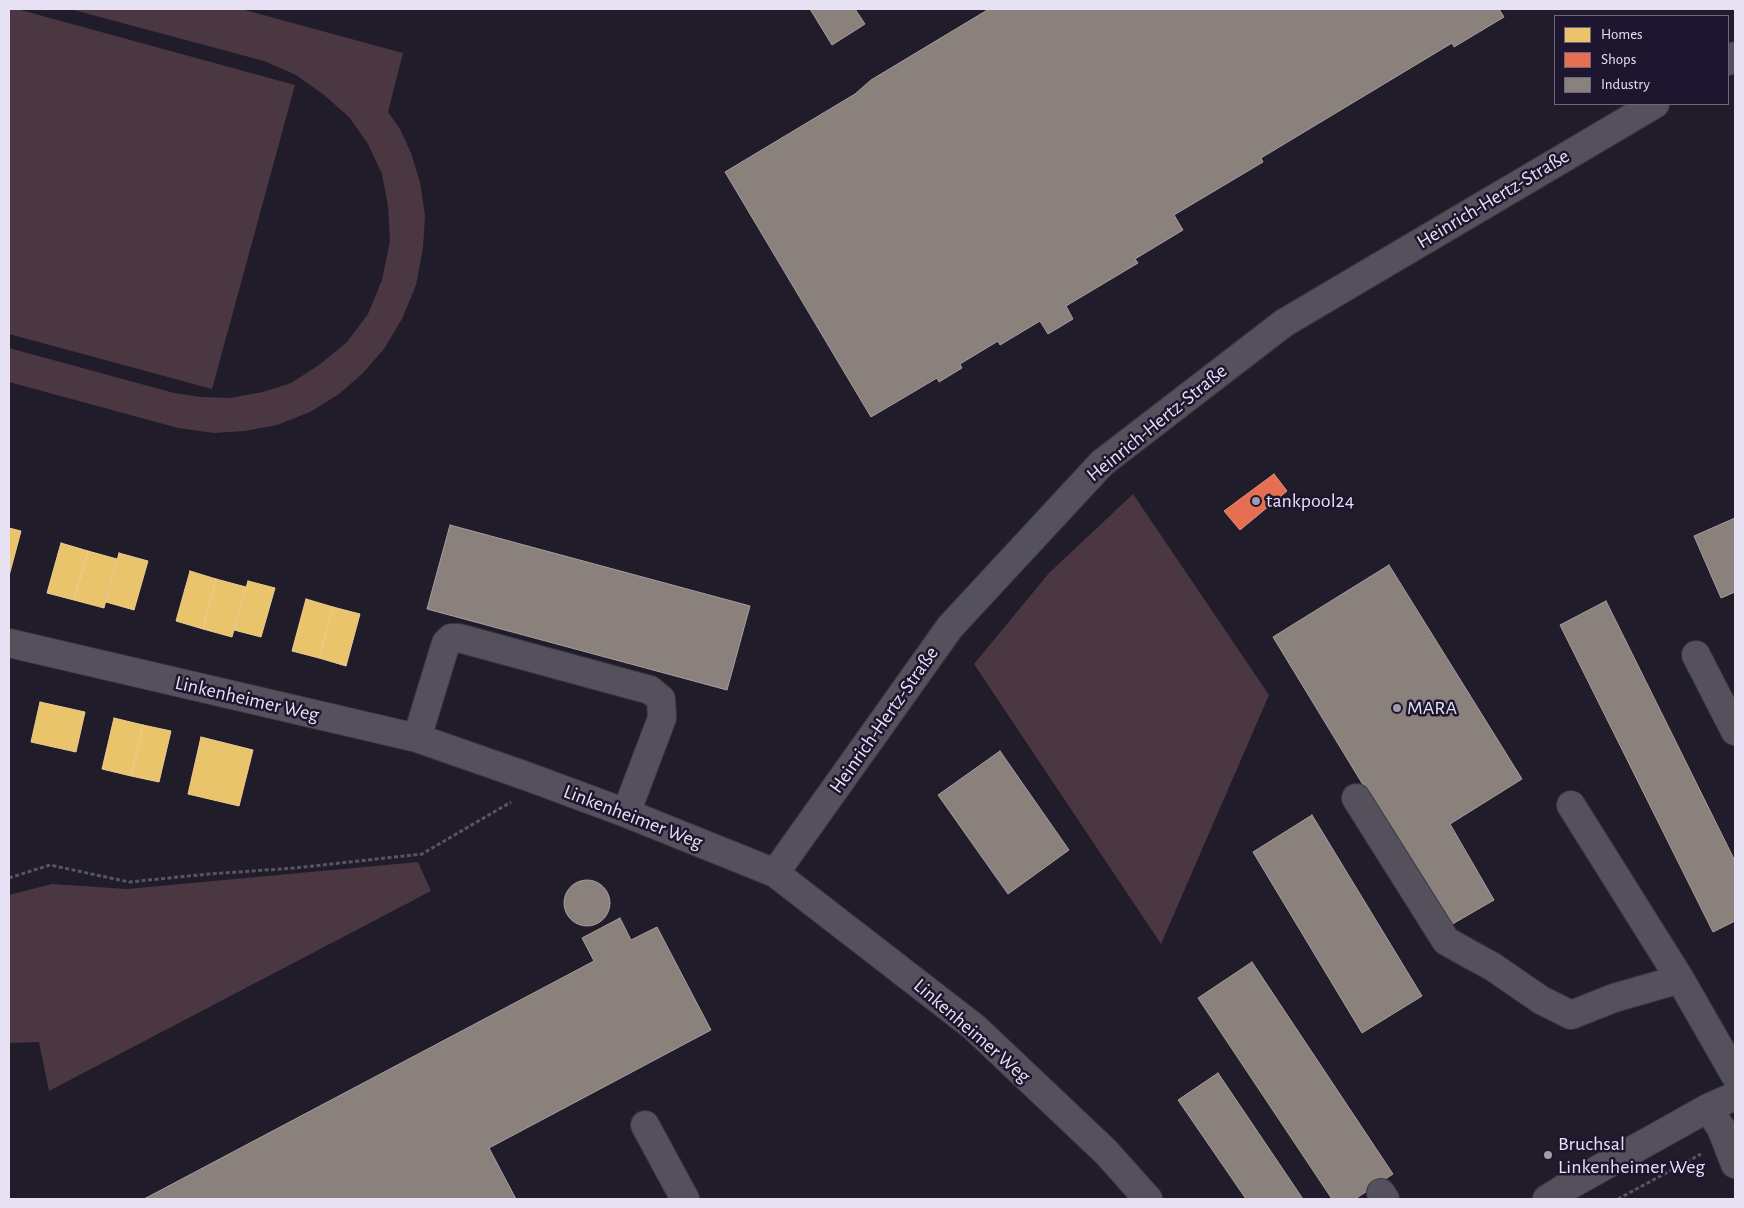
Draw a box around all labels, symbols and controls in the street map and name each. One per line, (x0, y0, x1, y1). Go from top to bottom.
legend (1554, 15, 1729, 105)
text: Homes (1601, 27, 1643, 42)
text: Shops (1601, 52, 1636, 67)
text: Industry (1601, 77, 1650, 92)
street label: Heinrich-Hertz-Straße (1412, 144, 1574, 254)
street label: Heinrich-Hertz-Straße (1082, 359, 1232, 487)
place label: tankpool24 (1266, 489, 1354, 513)
marker: tankpool24 (1250, 495, 1262, 507)
street label: Heinrich-Hertz-Straße (824, 642, 944, 798)
street label: Linkenheimer Weg (173, 671, 321, 727)
place label: MARA (1407, 696, 1457, 720)
marker: MARA (1391, 702, 1403, 714)
street label: Linkenheimer Weg (560, 779, 706, 855)
street label: Linkenheimer Weg (909, 974, 1035, 1088)
place label: Bruchsal Linkenheimer Weg (1558, 1132, 1705, 1179)
marker: Bruchsal Linkenheimer Weg (1542, 1149, 1554, 1161)

